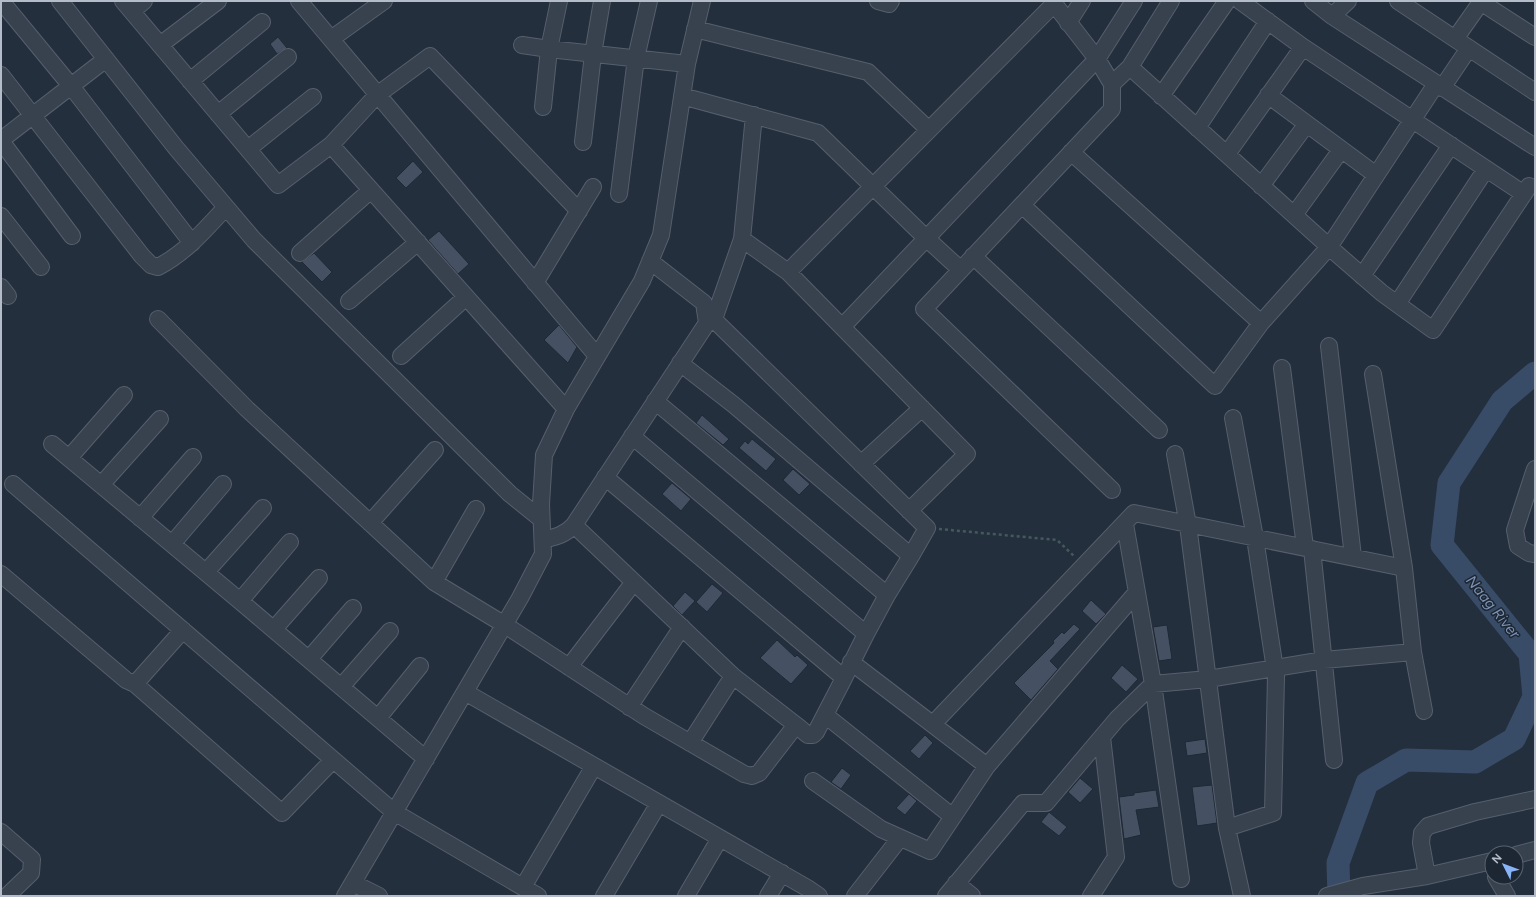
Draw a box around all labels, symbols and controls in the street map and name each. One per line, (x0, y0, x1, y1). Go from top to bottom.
water label: Naag River (1462, 572, 1524, 643)
north arrow (1484, 845, 1524, 885)
text: N (1489, 851, 1505, 866)

